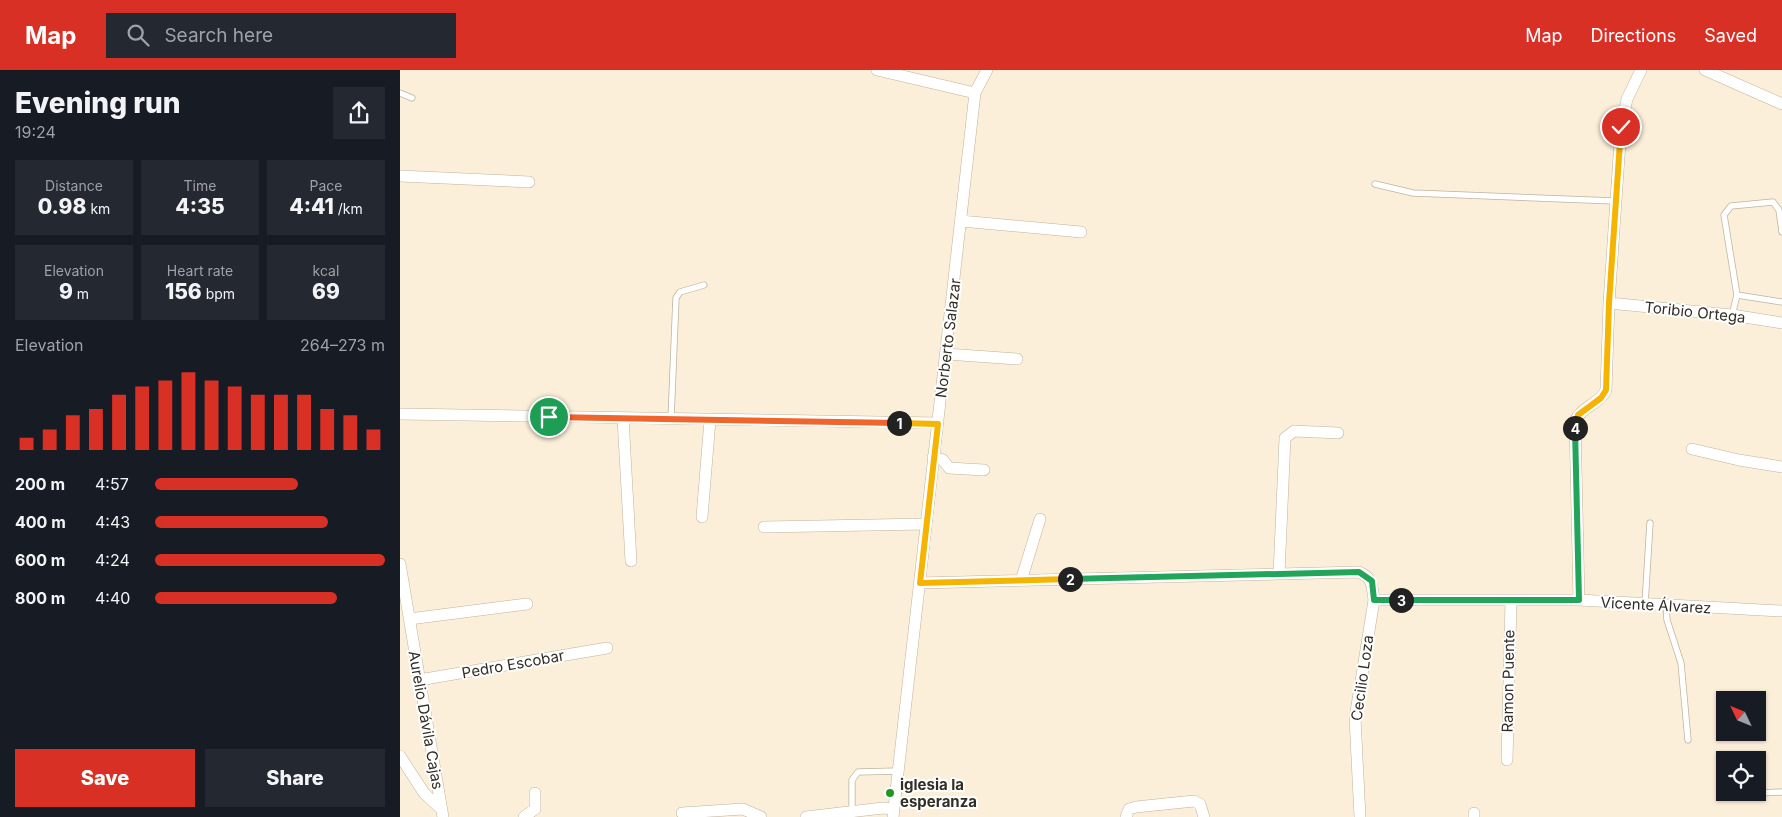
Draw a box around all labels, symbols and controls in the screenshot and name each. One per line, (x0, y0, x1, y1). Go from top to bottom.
search box (106, 13, 456, 58)
text: Map (25, 21, 76, 50)
icon: search (124, 21, 152, 49)
text: Search here (164, 24, 273, 47)
text: Map (1525, 25, 1563, 46)
text: Directions (1591, 25, 1676, 46)
text: Saved (1704, 25, 1757, 46)
text: Evening run (15, 86, 181, 120)
button: share (333, 87, 385, 139)
pin (1600, 106, 1642, 148)
icon: check (1607, 113, 1635, 141)
text: 19:24 (15, 122, 56, 142)
text: Distance (45, 177, 103, 194)
text: Time (184, 177, 216, 194)
text: Pace (310, 177, 342, 194)
text: 0.98 (38, 194, 86, 219)
text: 4:35 (175, 194, 225, 219)
text: 4:41 (289, 194, 334, 219)
text: km (86, 200, 110, 217)
text: /km (334, 200, 363, 217)
text: Elevation (44, 262, 104, 279)
text: Heart rate (167, 262, 233, 279)
text: kcal (313, 262, 339, 279)
street label: Norberto Salazar (931, 277, 965, 399)
text: 9 (59, 279, 73, 304)
text: 156 (165, 279, 202, 304)
text: 69 (312, 279, 340, 304)
text: m (73, 285, 89, 302)
text: bpm (202, 285, 235, 302)
street label: Toribio Ortega (1644, 297, 1746, 327)
text: Elevation (15, 335, 84, 355)
text: 264–273 m (300, 335, 385, 355)
pin (528, 396, 570, 438)
icon: arrive (535, 403, 563, 431)
pin: 1 (886, 410, 912, 436)
text: 1 (896, 415, 903, 432)
pin: 4 (1562, 416, 1588, 440)
text: 4 (1571, 420, 1580, 437)
text: 200 m (15, 474, 65, 494)
text: 4:57 (95, 474, 129, 494)
text: 400 m (15, 512, 66, 532)
text: 4:43 (95, 512, 130, 532)
text: 600 m (15, 550, 65, 570)
text: 4:24 (95, 550, 130, 570)
pin: 2 (1058, 566, 1082, 592)
text: 2 (1066, 571, 1075, 588)
text: 800 m (15, 588, 65, 608)
text: 4:40 (95, 588, 130, 608)
pin: 3 (1388, 588, 1414, 612)
text: 3 (1397, 592, 1406, 609)
street label: Vicente Álvarez (1600, 593, 1712, 617)
street label: Ramon Puente (1498, 629, 1518, 733)
street label: Cecilio Loza (1347, 634, 1377, 722)
street label: Pedro Escobar (460, 646, 566, 682)
street label: Aurelio Dávila Cajas (404, 649, 448, 791)
north arrow (1716, 691, 1766, 741)
map controls (1716, 691, 1766, 801)
button: Save (15, 749, 195, 807)
button: Share (205, 749, 385, 807)
button: locate (1716, 751, 1766, 801)
place label: iglesia la esperanza (900, 775, 977, 811)
marker: iglesia la esperanza (884, 787, 896, 799)

